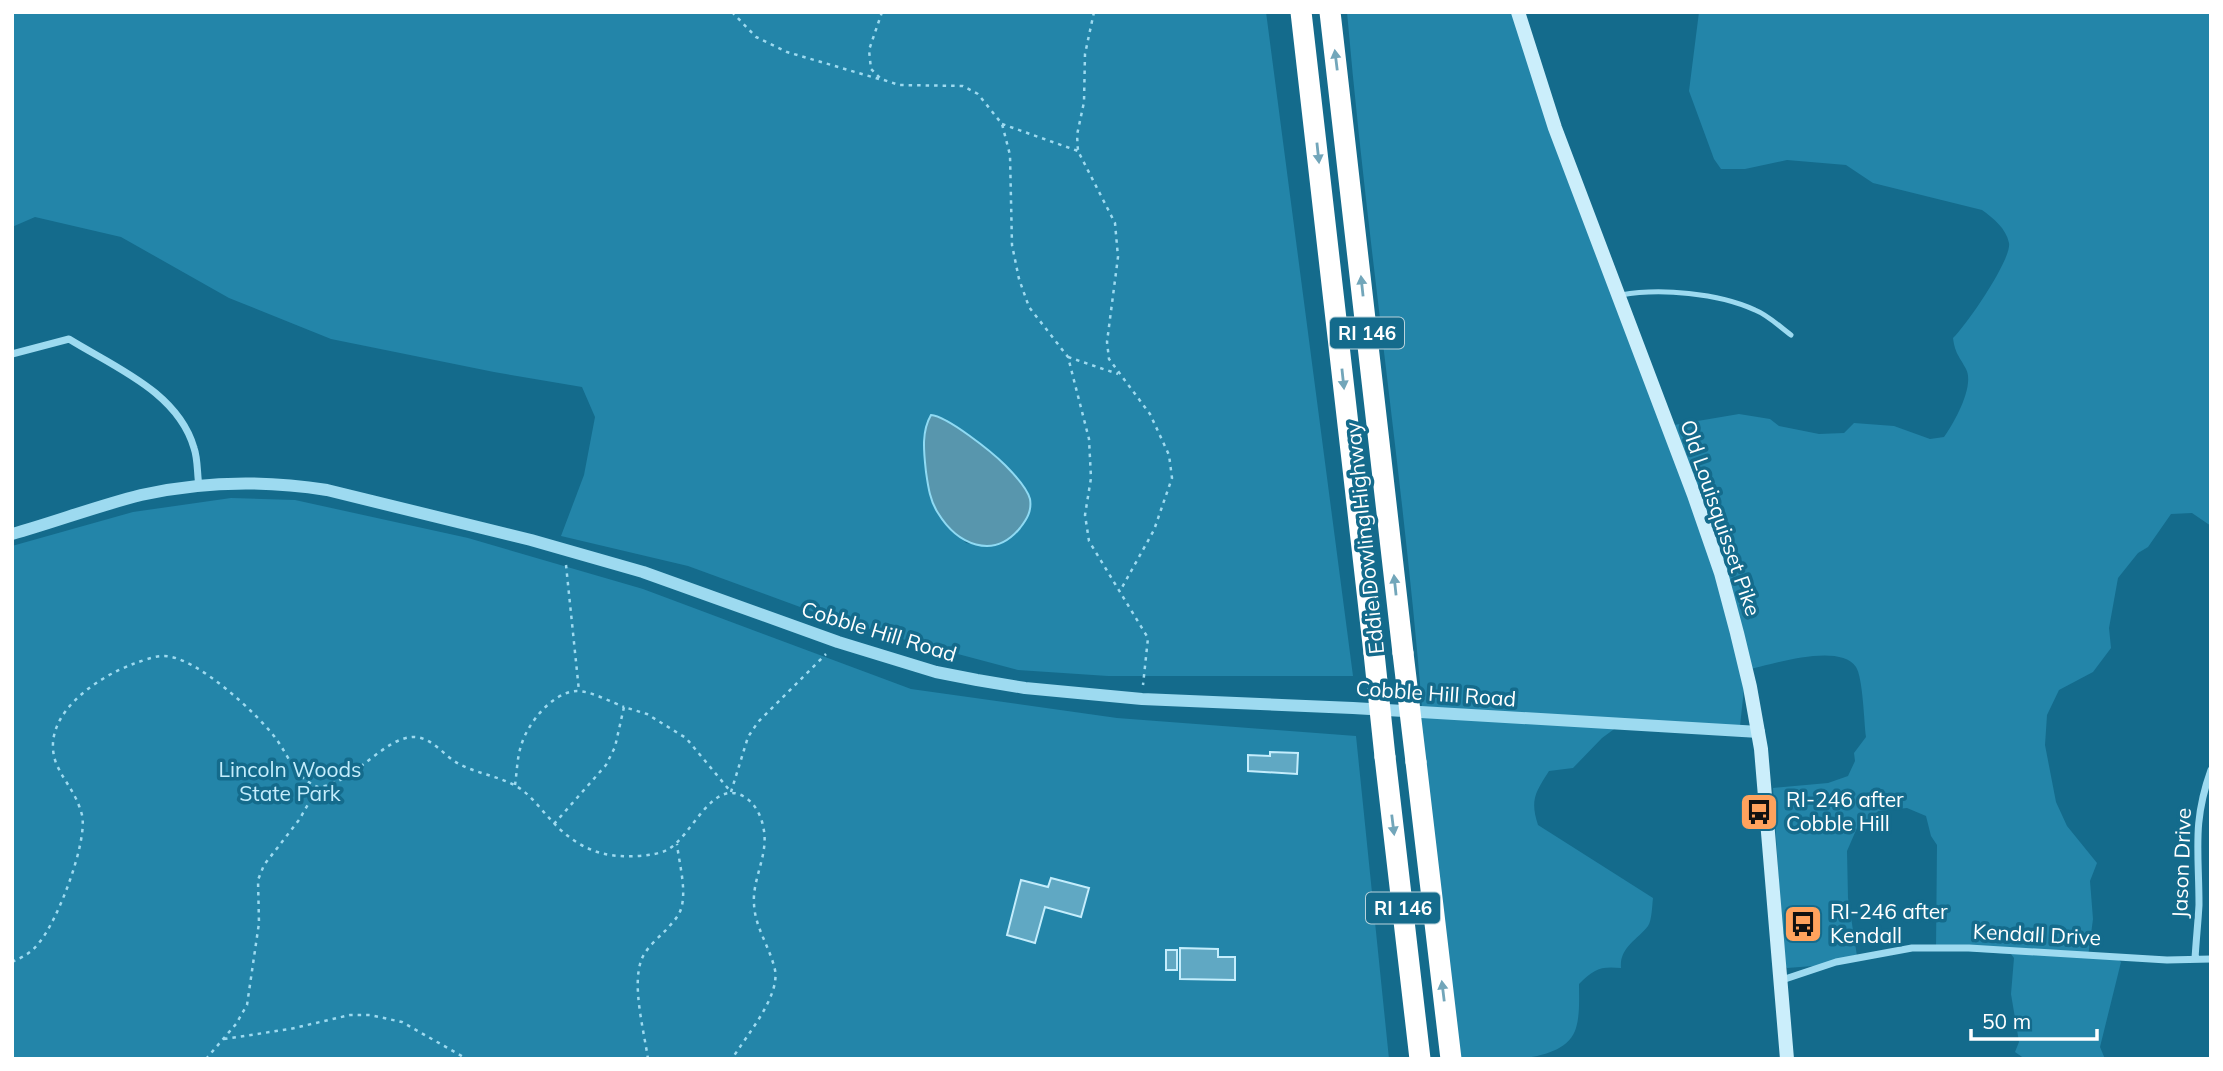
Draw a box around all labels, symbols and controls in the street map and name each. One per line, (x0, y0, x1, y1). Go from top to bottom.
one-way arrow (1330, 49, 1341, 71)
one-way arrow (1313, 142, 1324, 164)
one-way arrow (1356, 275, 1367, 297)
road number: RI 146 (1330, 318, 1404, 348)
one-way arrow (1338, 368, 1349, 390)
street label: Old Louisquisset Pike (1675, 416, 1767, 619)
street label: Eddie Dowling Highway (1339, 421, 1389, 655)
one-way arrow (1389, 574, 1400, 596)
street label: Cobble Hill Road (799, 595, 960, 667)
street label: Cobble Hill Road (1355, 674, 1517, 712)
park label: Lincoln Woods State Park (219, 756, 361, 806)
place label: RI-246 after Cobble Hill (1786, 786, 1904, 836)
bus stop icon: RI-246 after Cobble Hill (1738, 791, 1780, 833)
street label: Jason Drive (2166, 807, 2196, 919)
one-way arrow (1388, 814, 1399, 836)
road number: RI 146 (1366, 893, 1440, 924)
place label: RI-246 after Kendall (1830, 898, 1948, 948)
bus stop icon: RI-246 after Kendall (1782, 903, 1824, 945)
street label: Kendall Drive (1972, 918, 2102, 950)
one-way arrow (1437, 980, 1448, 1002)
scale bar (1971, 998, 2097, 1042)
text: 50 m (1982, 1008, 2031, 1034)

